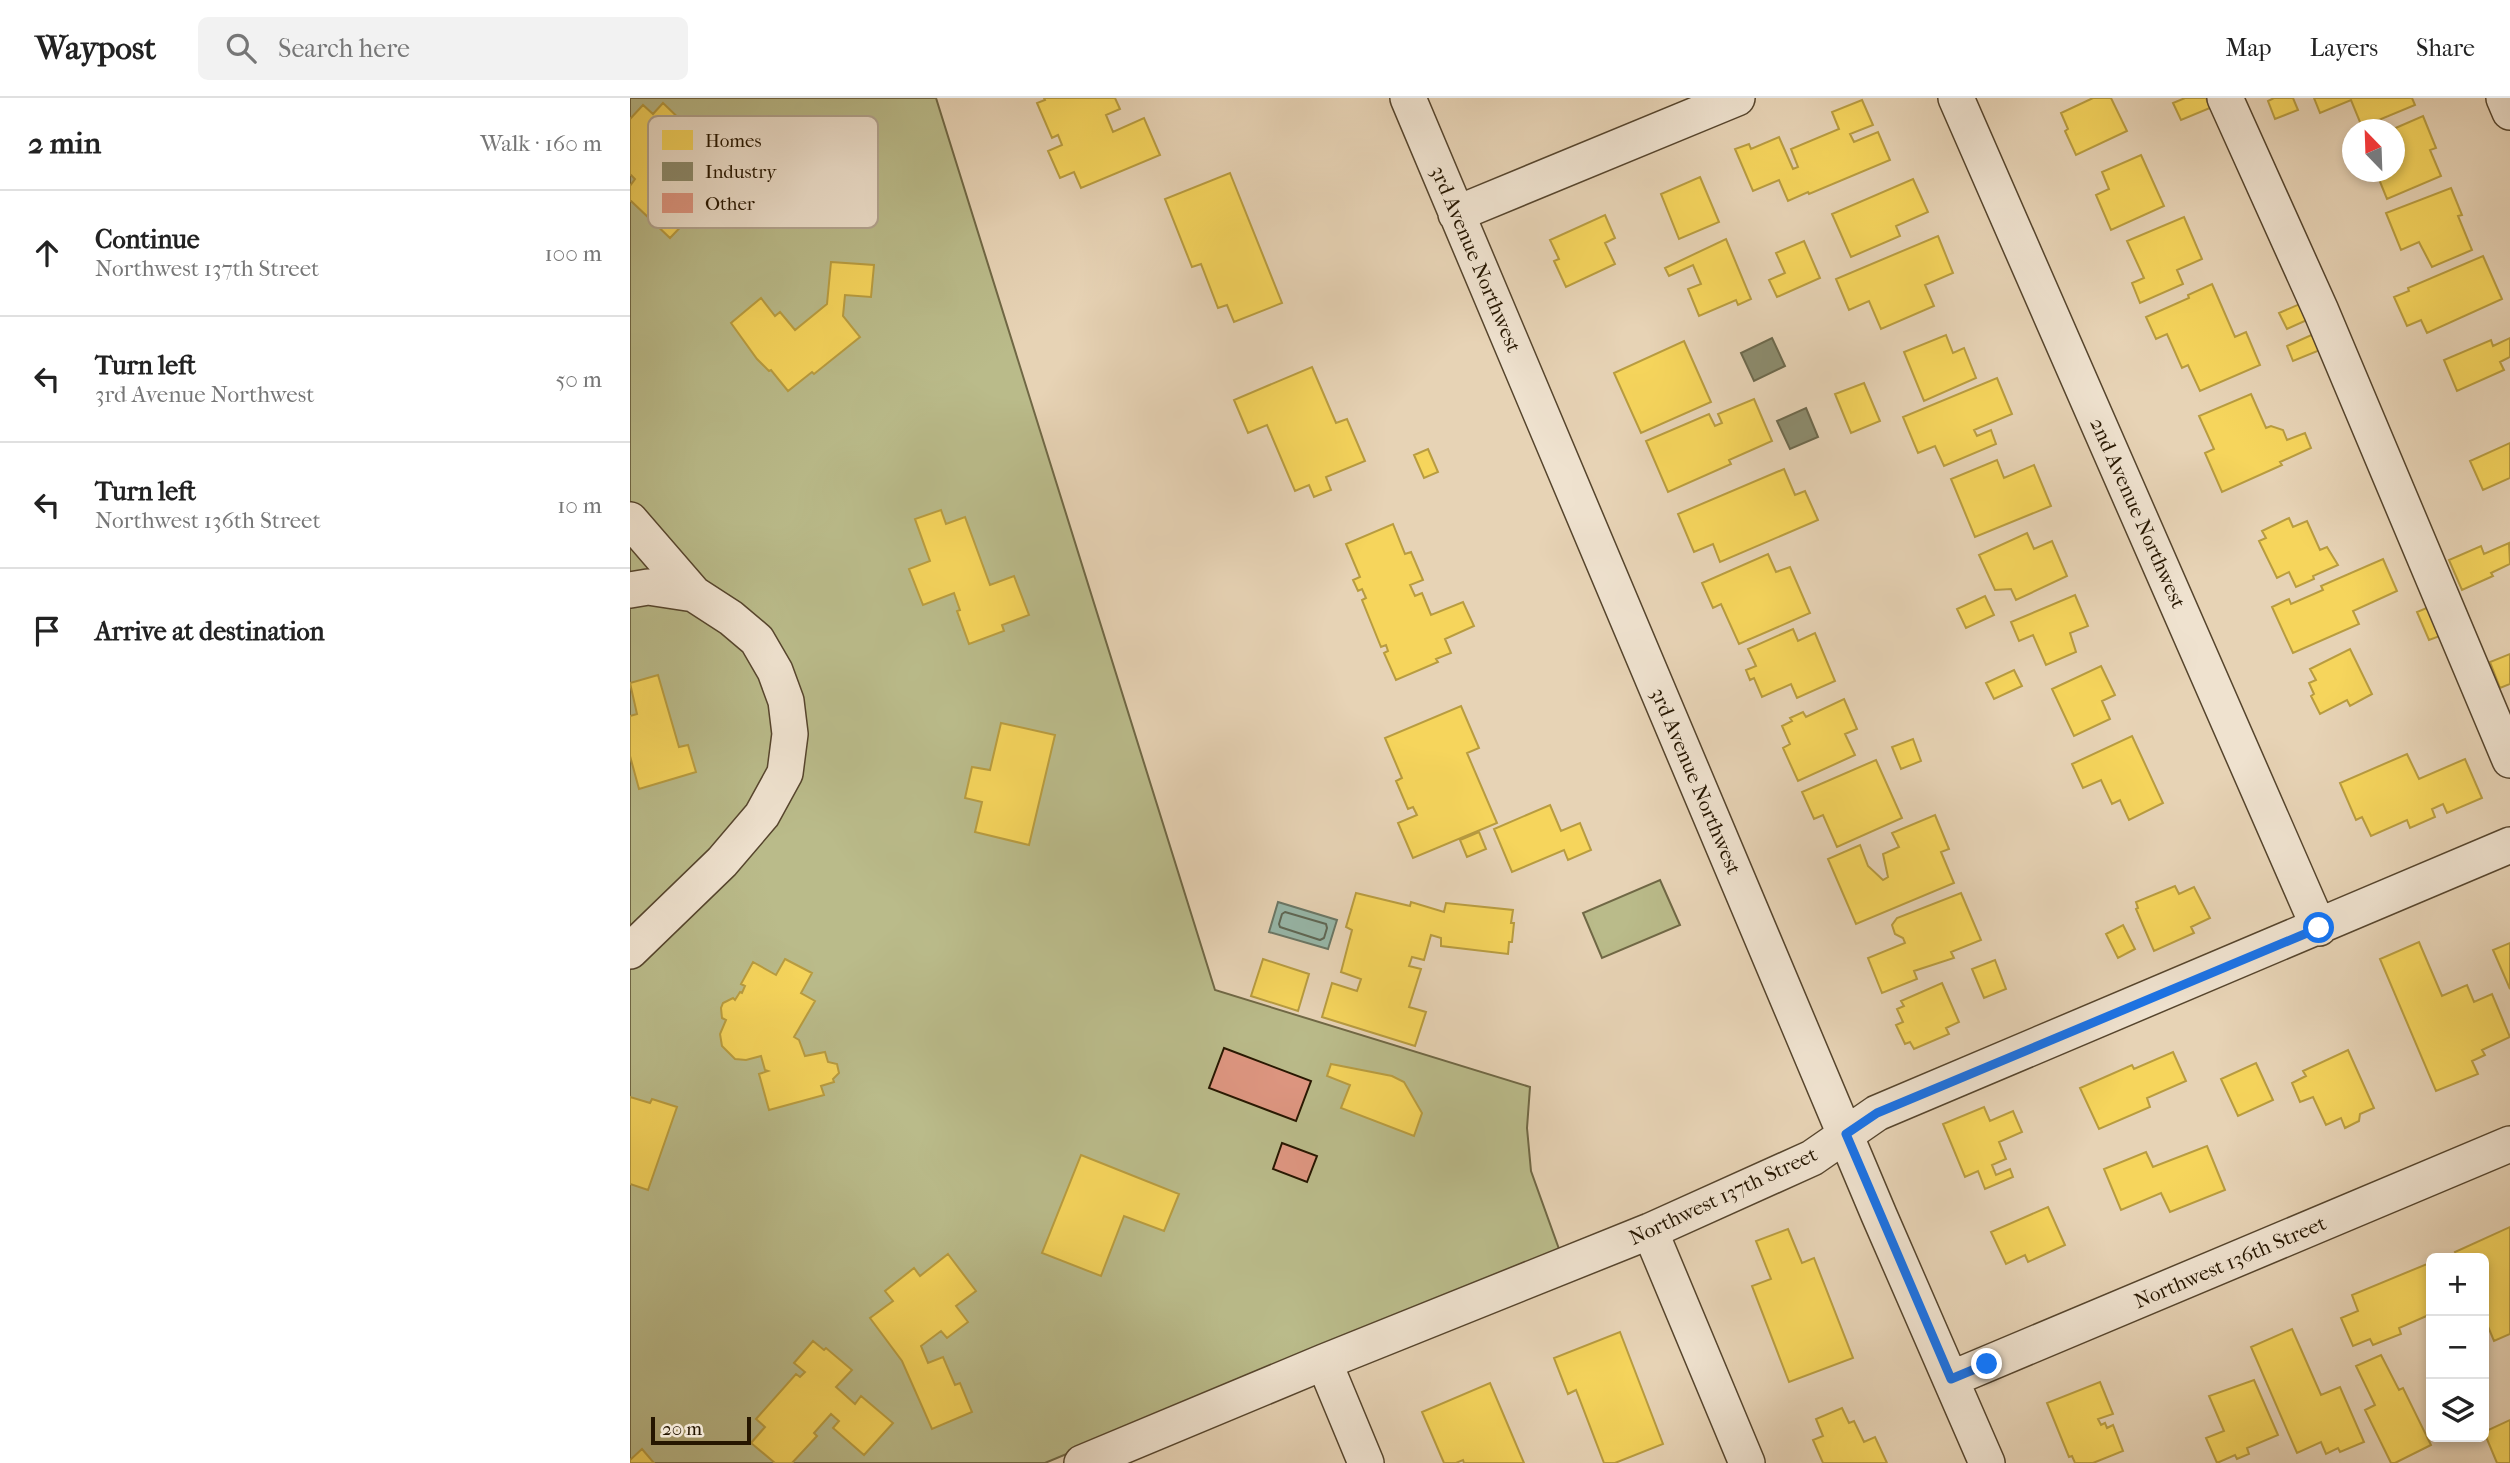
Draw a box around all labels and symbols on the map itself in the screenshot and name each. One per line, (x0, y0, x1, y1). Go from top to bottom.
legend (648, 116, 878, 228)
north arrow (2342, 119, 2405, 182)
text: Homes (705, 130, 761, 152)
text: Industry (705, 161, 777, 183)
street label: 3rd Avenue Northwest (1426, 162, 1526, 356)
text: Other (705, 193, 756, 215)
street label: 2nd Avenue Northwest (2085, 414, 2191, 612)
street label: 3rd Avenue Northwest (1646, 684, 1746, 878)
route start (2303, 912, 2334, 943)
street label: Northwest 137th Street (1625, 1142, 1821, 1250)
street label: Northwest 136th Street (2130, 1211, 2330, 1313)
route end (1971, 1348, 2002, 1379)
scale bar (651, 1414, 751, 1446)

